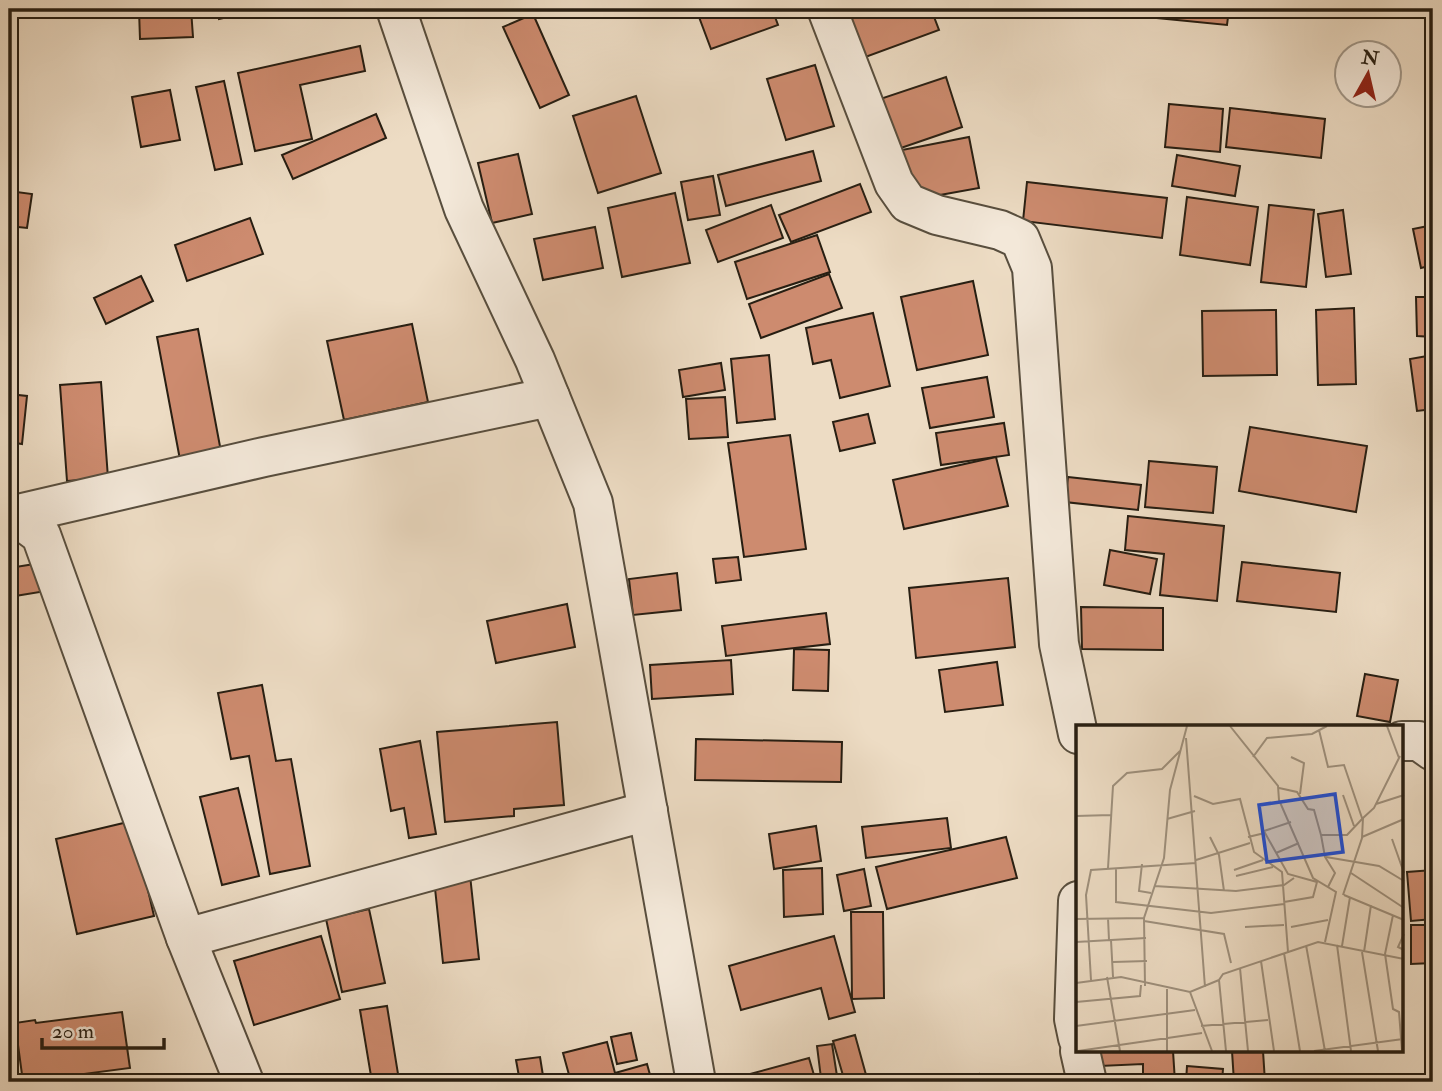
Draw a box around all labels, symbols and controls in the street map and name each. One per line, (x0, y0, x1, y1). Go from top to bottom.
north arrow (1334, 38, 1404, 108)
text: N (1359, 45, 1381, 71)
inset map (1076, 725, 1404, 1052)
scale bar (42, 1007, 164, 1051)
text: 20 m (52, 1018, 94, 1045)

